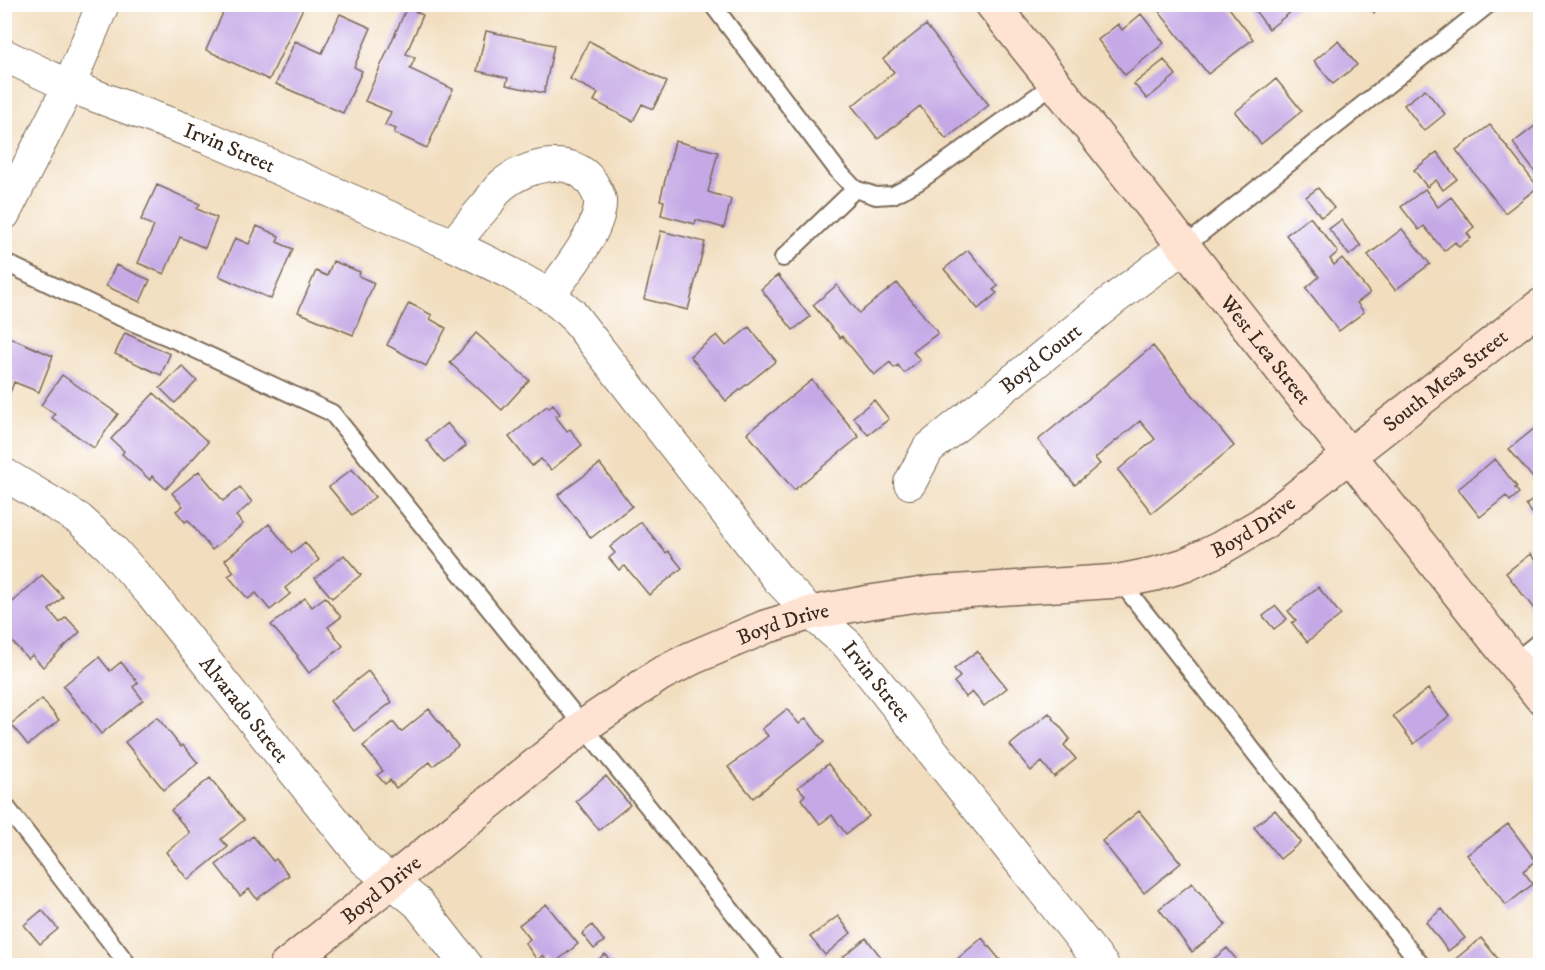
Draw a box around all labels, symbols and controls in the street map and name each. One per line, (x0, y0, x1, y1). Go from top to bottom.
street label: Irvin Street (180, 118, 279, 180)
street label: West Lea Street (1213, 290, 1316, 410)
street label: Boyd Court (995, 318, 1087, 400)
street label: South Mesa Street (1378, 324, 1514, 438)
street label: Boyd Drive (1207, 491, 1301, 565)
street label: Boyd Drive (733, 598, 831, 651)
street label: Irvin Street (836, 636, 916, 728)
street label: Alvarado Street (193, 651, 294, 769)
street label: Boyd Drive (336, 850, 427, 930)

